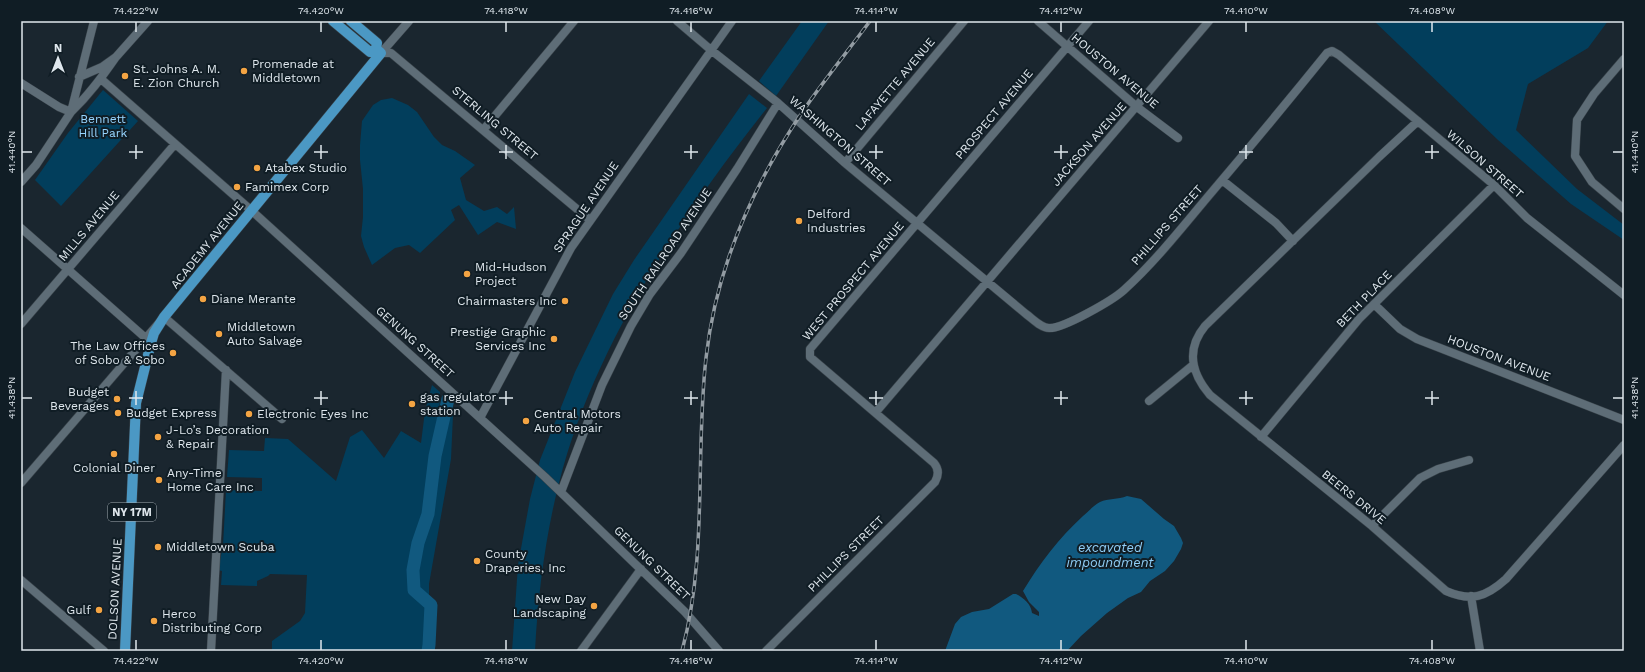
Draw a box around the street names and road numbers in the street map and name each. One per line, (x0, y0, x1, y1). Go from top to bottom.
street label: HOUSTON AVENUE (1069, 30, 1162, 112)
street label: LAFAYETTE AVENUE (852, 35, 938, 133)
street label: PROSPECT AVENUE (952, 66, 1036, 162)
street label: STERLING STREET (449, 83, 541, 163)
street label: WASHINGTON STREET (786, 93, 894, 189)
street label: JACKSON AVENUE (1049, 99, 1130, 189)
street label: WILSON STREET (1444, 127, 1526, 201)
street label: SPRAGUE AVENUE (550, 159, 622, 255)
street label: PHILLIPS STREET (1128, 182, 1206, 268)
street label: SOUTH RAILROAD AVENUE (615, 185, 715, 323)
street label: MILLS AVENUE (56, 188, 123, 264)
street label: ACADEMY AVENUE (168, 198, 247, 291)
street label: WEST PROSPECT AVENUE (799, 219, 907, 343)
street label: BETH PLACE (1333, 267, 1395, 330)
street label: GENUNG STREET (373, 303, 457, 381)
street label: HOUSTON AVENUE (1445, 332, 1553, 384)
street label: BEERS DRIVE (1319, 467, 1389, 527)
road number: NY 17M (108, 503, 156, 521)
street label: PHILLIPS STREET (805, 513, 887, 595)
street label: GENUNG STREET (611, 523, 693, 603)
street label: DOLSON AVENUE (105, 538, 125, 640)

